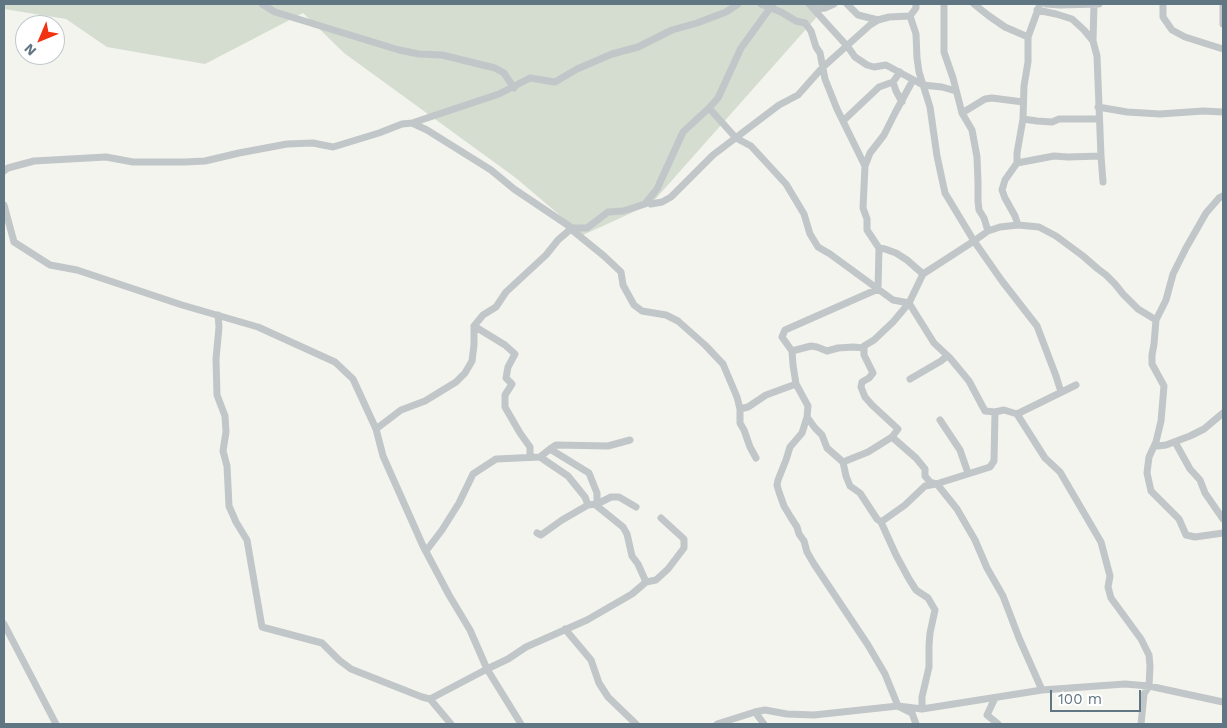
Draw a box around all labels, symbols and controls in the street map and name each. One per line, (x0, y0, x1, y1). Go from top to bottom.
north arrow (15, 15, 65, 65)
text: N (21, 41, 39, 59)
scale bar (1052, 680, 1143, 712)
text: 100 m (1058, 690, 1102, 708)

